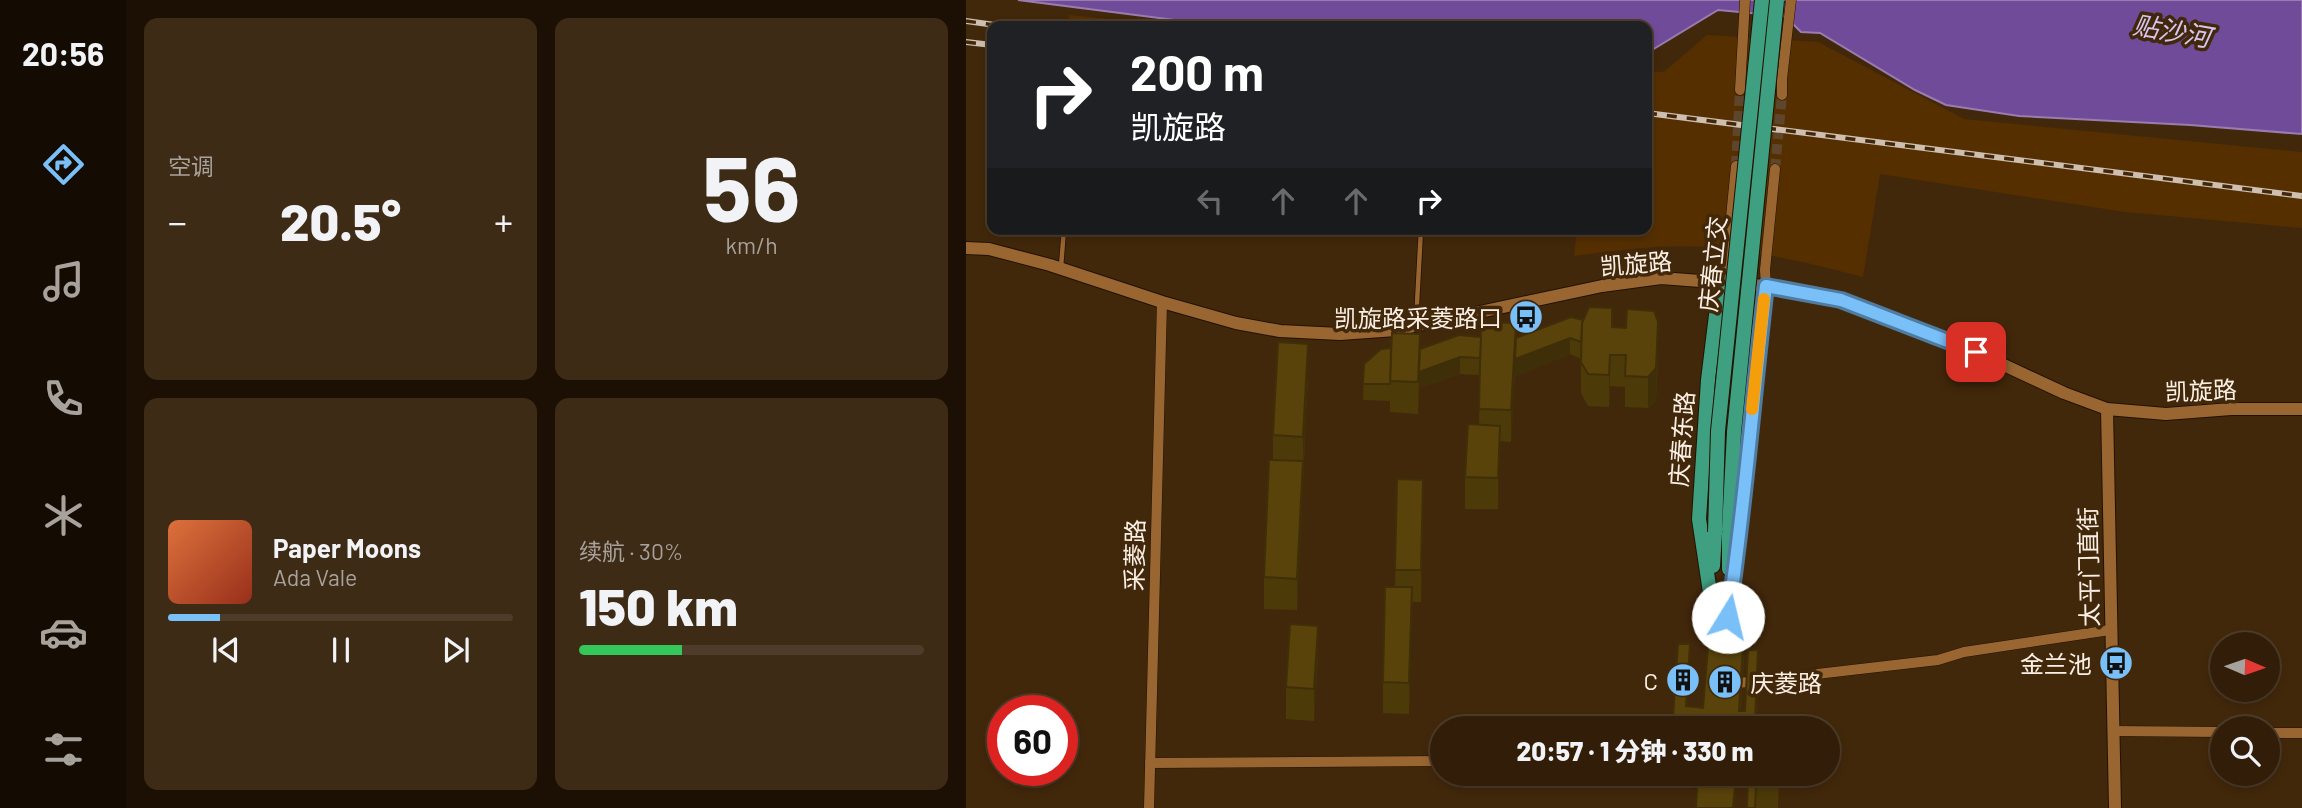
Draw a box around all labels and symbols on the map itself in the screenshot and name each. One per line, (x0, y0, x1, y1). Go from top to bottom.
water label: 贴沙河 (2131, 8, 2218, 53)
street label: 庆春立交 (1693, 215, 1731, 313)
street label: 凯旋路 (1599, 245, 1673, 281)
bus stop icon: 凯旋路采菱路口 (1507, 298, 1545, 336)
place label: 凯旋路采菱路口 (1334, 303, 1502, 332)
pin (1946, 322, 2006, 382)
street label: 凯旋路 (2165, 374, 2237, 406)
street label: 庆春东路 (1663, 390, 1699, 488)
street label: 太平门直街 (2072, 507, 2104, 627)
street label: 采菱路 (1119, 519, 1149, 591)
position arrow (1691, 580, 1765, 654)
north arrow (2210, 632, 2280, 702)
bus stop icon: 金兰池 (2097, 644, 2135, 682)
place label: 金兰池 (2020, 649, 2092, 678)
building icon: C (1664, 661, 1702, 699)
building icon: 庆菱路 (1706, 663, 1744, 701)
place label: C (1643, 666, 1658, 695)
place label: 庆菱路 (1750, 668, 1822, 697)
speed limit sign: 60 (987, 695, 1078, 786)

